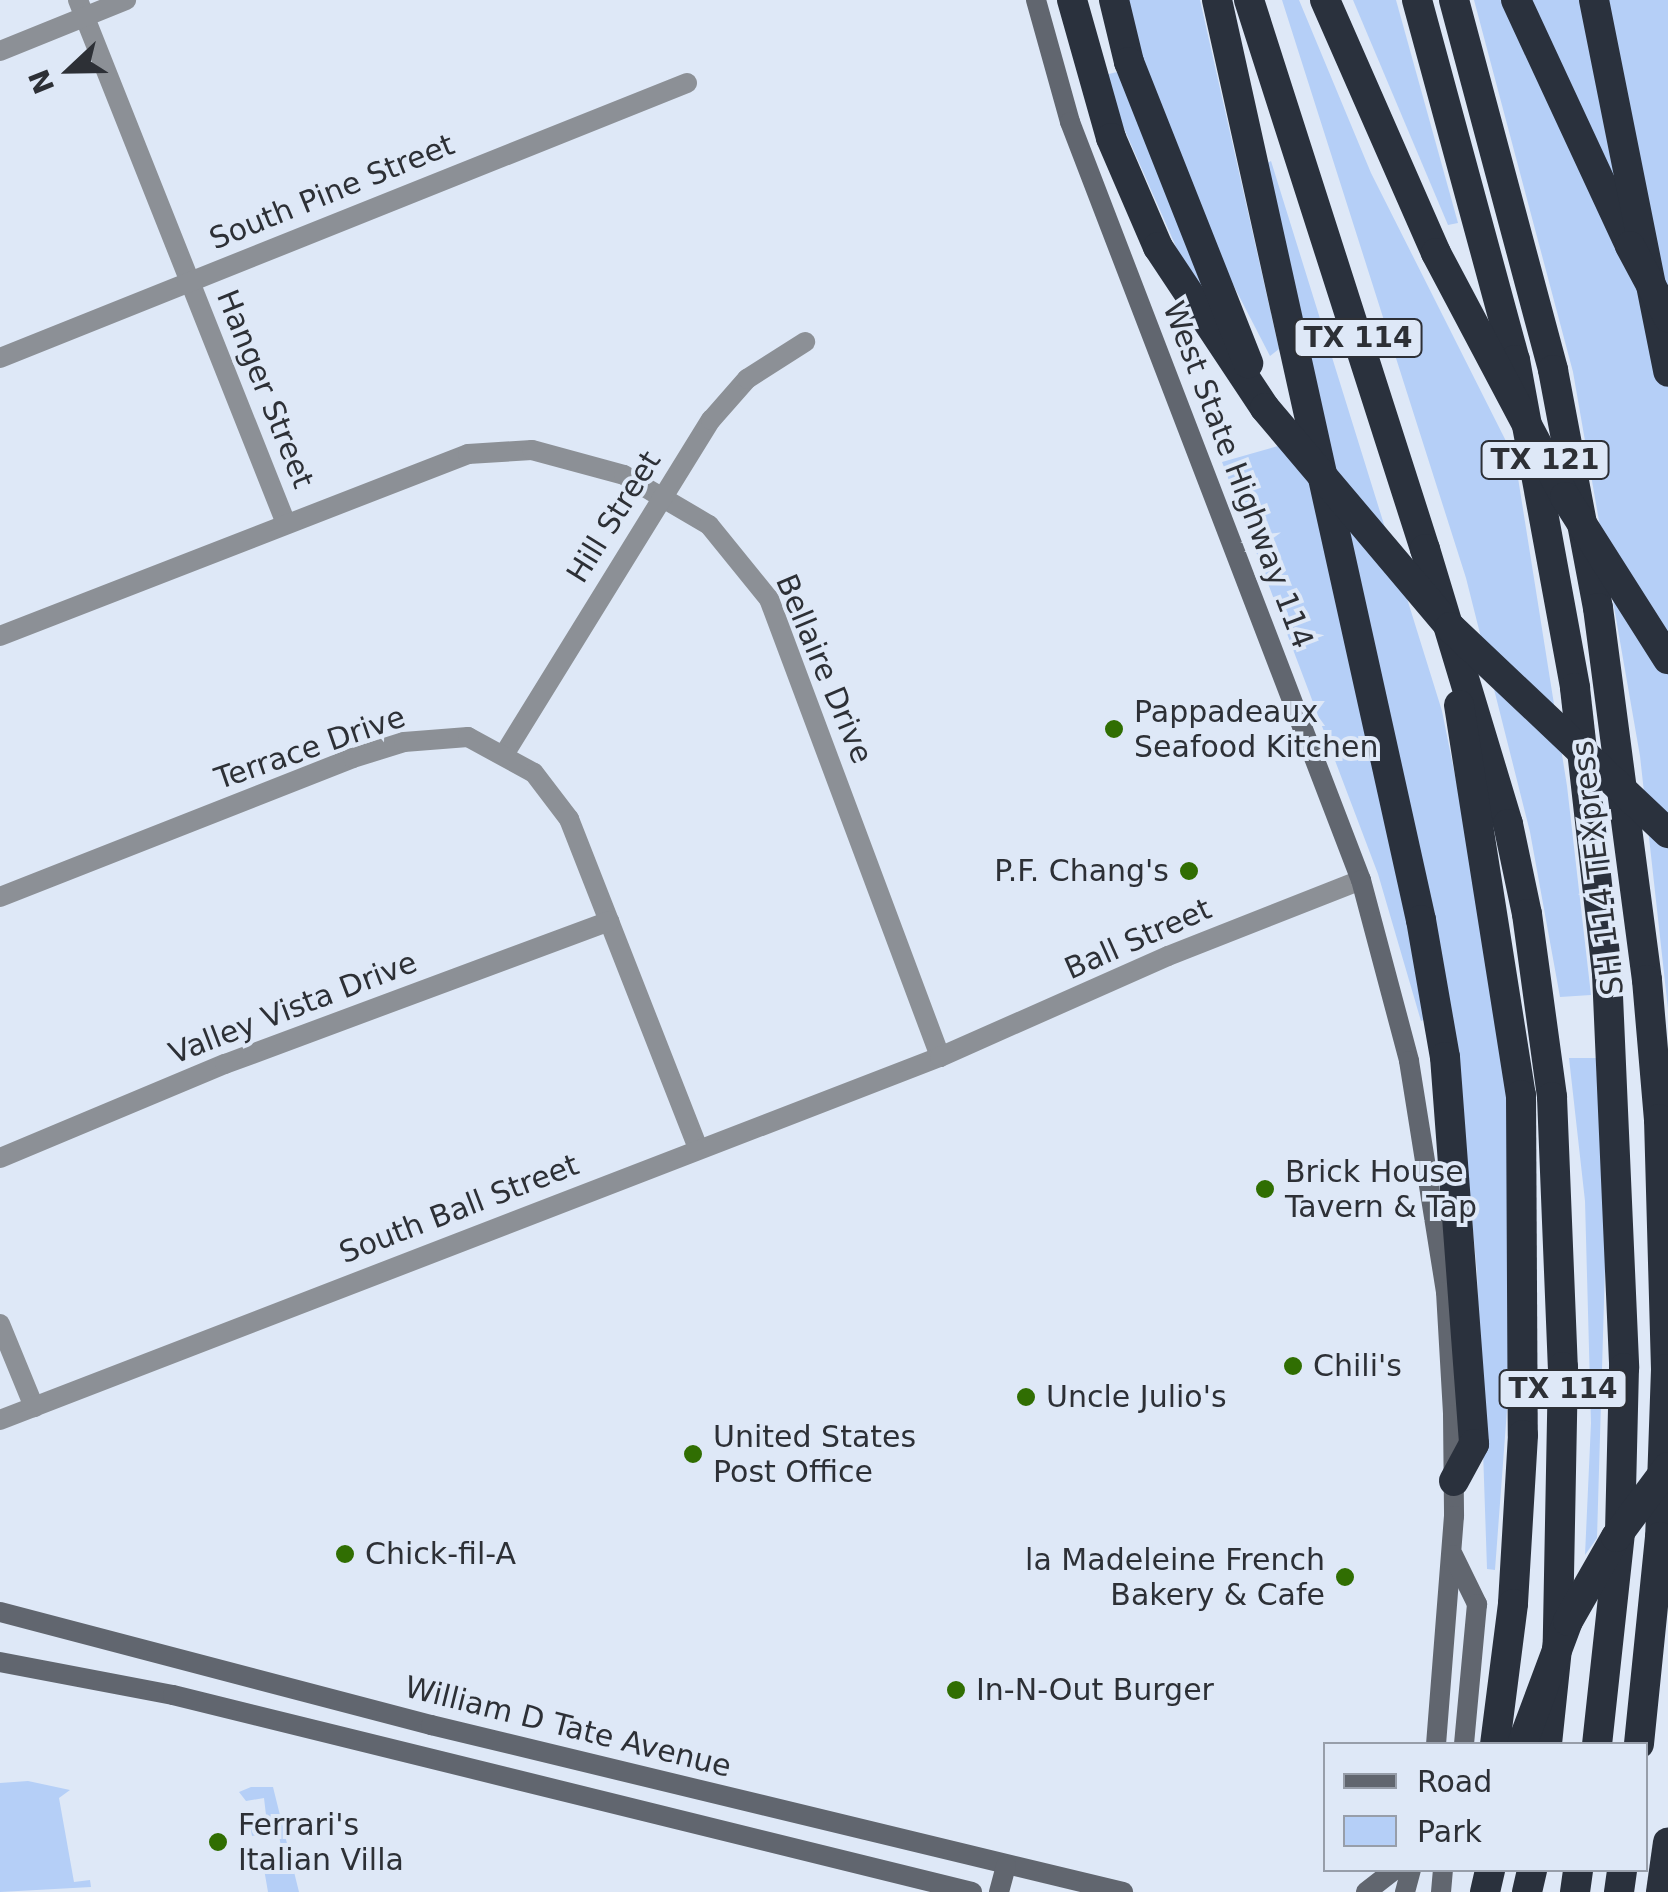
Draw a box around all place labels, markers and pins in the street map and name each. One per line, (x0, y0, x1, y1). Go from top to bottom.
place label: Pappadeaux Seafood Kitchen (1134, 694, 1378, 764)
marker: Pappadeaux Seafood Kitchen (1103, 718, 1125, 740)
place label: P.F. Chang's (994, 853, 1169, 889)
marker: P.F. Chang's (1178, 860, 1200, 882)
place label: Brick House Tavern & Tap (1285, 1154, 1477, 1224)
marker: Brick House Tavern & Tap (1254, 1178, 1276, 1200)
place label: Chili's (1313, 1348, 1402, 1384)
marker: Chili's (1282, 1355, 1304, 1377)
place label: Uncle Julio's (1046, 1379, 1227, 1415)
marker: Uncle Julio's (1015, 1386, 1037, 1408)
place label: United States Post Office (713, 1419, 916, 1490)
marker: United States Post Office (682, 1443, 704, 1465)
place label: Chick-fil-A (365, 1536, 516, 1572)
place label: la Madeleine French Bakery & Cafe (1025, 1542, 1325, 1612)
marker: Chick-fil-A (334, 1543, 356, 1565)
marker: la Madeleine French Bakery & Cafe (1334, 1566, 1356, 1588)
place label: In-N-Out Burger (976, 1672, 1214, 1708)
marker: In-N-Out Burger (945, 1679, 967, 1701)
place label: Ferrari's Italian Villa (238, 1807, 404, 1878)
marker: Ferrari's Italian Villa (207, 1831, 229, 1853)

